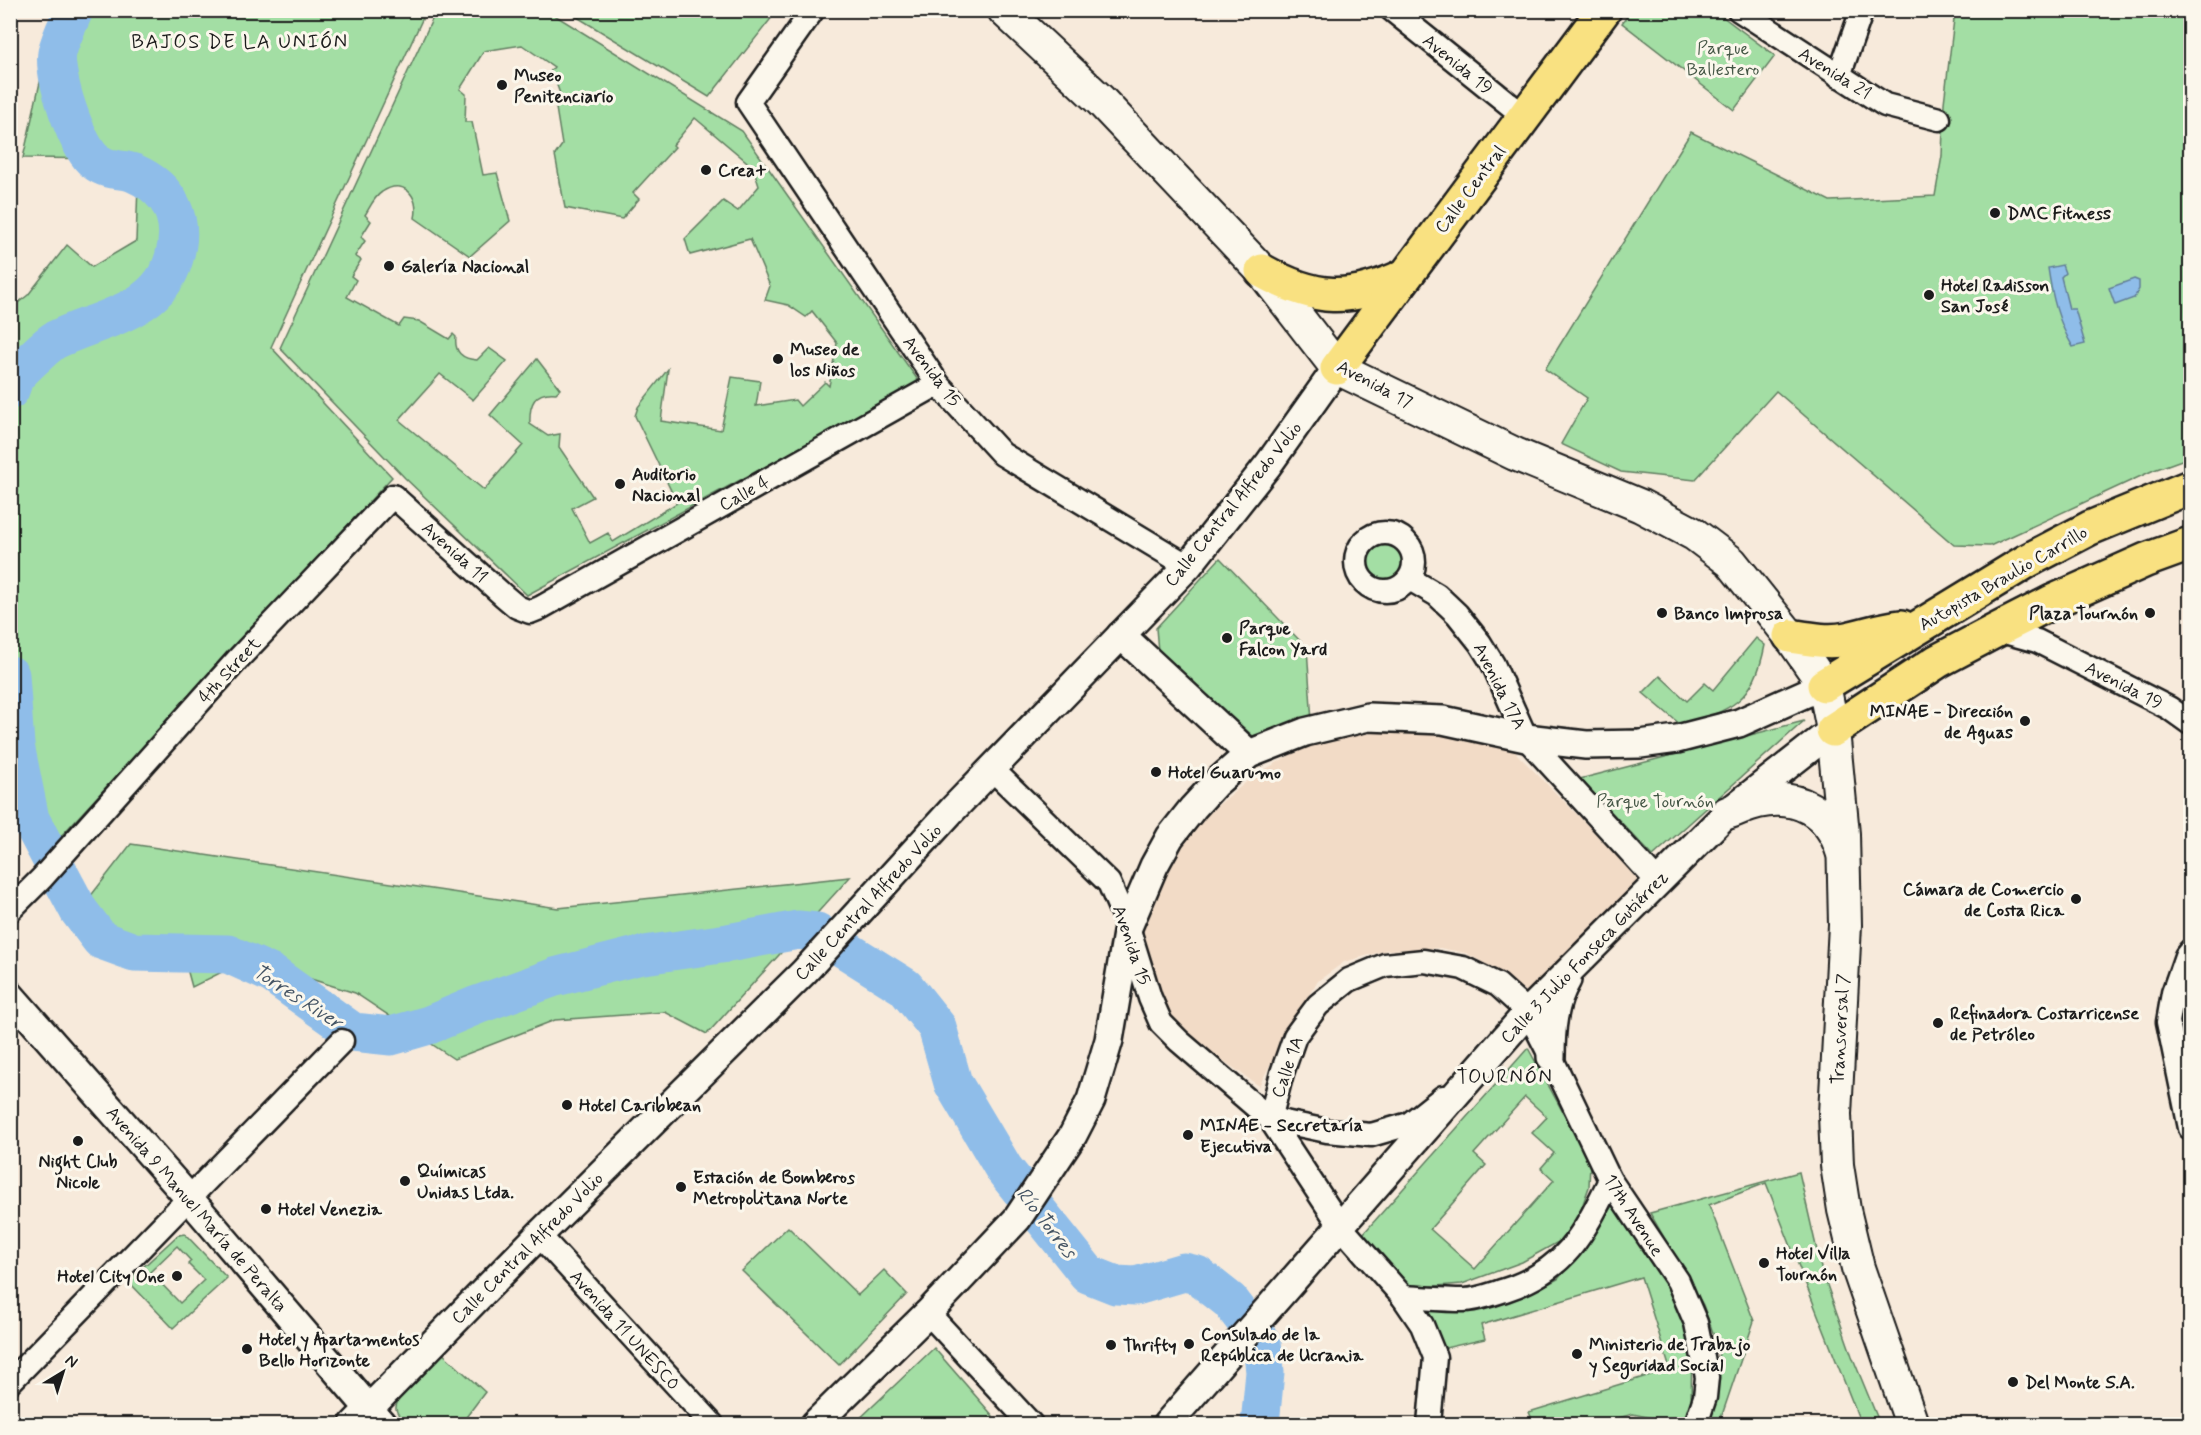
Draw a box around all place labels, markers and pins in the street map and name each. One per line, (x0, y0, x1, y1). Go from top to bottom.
place label: Museo Penitenciario (514, 64, 614, 109)
marker: Museo Penitenciario (495, 78, 509, 92)
place label: Crea+ (718, 159, 767, 183)
marker: Crea+ (699, 163, 713, 177)
place label: DMC Fitness (2007, 202, 2111, 226)
marker: DMC Fitness (1988, 206, 2002, 220)
place label: Galería Nacional (401, 255, 529, 279)
marker: Galería Nacional (382, 259, 396, 273)
place label: Hotel Radisson San José (1941, 274, 2049, 319)
marker: Hotel Radisson San José (1922, 288, 1936, 302)
place label: Museo de los Niños (790, 338, 859, 383)
marker: Museo de los Niños (771, 352, 785, 366)
place label: Auditorio Nacional (632, 463, 701, 508)
marker: Auditorio Nacional (613, 477, 627, 491)
place label: Banco Improsa (1674, 602, 1783, 626)
place label: Plaza Tournón (2029, 602, 2138, 626)
marker: Banco Improsa (1655, 606, 1669, 620)
marker: Plaza Tournón (2143, 606, 2157, 620)
place label: Parque Falcon Yard (1239, 617, 1327, 662)
marker: Parque Falcon Yard (1220, 631, 1234, 645)
place label: MINAE - Dirección de Aguas (1870, 700, 2013, 745)
marker: MINAE - Dirección de Aguas (2018, 714, 2032, 728)
place label: Hotel Guarumo (1168, 761, 1281, 785)
marker: Hotel Guarumo (1149, 765, 1163, 779)
place label: Cámara de Comercio de Costa Rica (1903, 878, 2065, 923)
marker: Cámara de Comercio de Costa Rica (2069, 892, 2083, 906)
place label: Refinadora Costarricense de Petróleo (1950, 1002, 2139, 1047)
marker: Refinadora Costarricense de Petróleo (1931, 1016, 1945, 1030)
place label: Hotel Caribbean (579, 1094, 701, 1118)
marker: Hotel Caribbean (560, 1098, 574, 1112)
place label: MINAE - Secretaría Ejecutiva (1200, 1114, 1363, 1159)
marker: MINAE - Secretaría Ejecutiva (1181, 1128, 1195, 1142)
marker: Night Club Nicole (71, 1134, 85, 1148)
place label: Night Club Nicole (39, 1150, 118, 1195)
place label: Químicas Unidas Ltda. (417, 1160, 514, 1205)
place label: Estación de Bomberos Metropolitana Norte (693, 1166, 855, 1211)
marker: Químicas Unidas Ltda. (398, 1174, 412, 1188)
marker: Estación de Bomberos Metropolitana Norte (674, 1180, 688, 1194)
place label: Hotel Venezia (278, 1198, 383, 1222)
marker: Hotel Venezia (259, 1202, 273, 1216)
place label: Hotel Villa Tournón (1776, 1242, 1851, 1287)
marker: Hotel Villa Tournón (1757, 1256, 1771, 1270)
place label: Hotel City One (57, 1265, 165, 1289)
marker: Hotel City One (170, 1269, 184, 1283)
place label: Consulado de la República de Ucrania (1201, 1323, 1365, 1368)
place label: Hotel y Apartamentos Bello Horizonte (259, 1328, 419, 1373)
place label: Ministerio de Trabajo y Seguridad Social (1588, 1333, 1751, 1380)
place label: Thrifty (1123, 1334, 1177, 1358)
marker: Consulado de la República de Ucrania (1182, 1337, 1196, 1351)
marker: Thrifty (1104, 1338, 1118, 1352)
marker: Hotel y Apartamentos Bello Horizonte (240, 1342, 254, 1356)
marker: Ministerio de Trabajo y Seguridad Social (1570, 1347, 1584, 1361)
place label: Del Monte S.A. (2025, 1371, 2135, 1395)
marker: Del Monte S.A. (2006, 1375, 2020, 1389)

